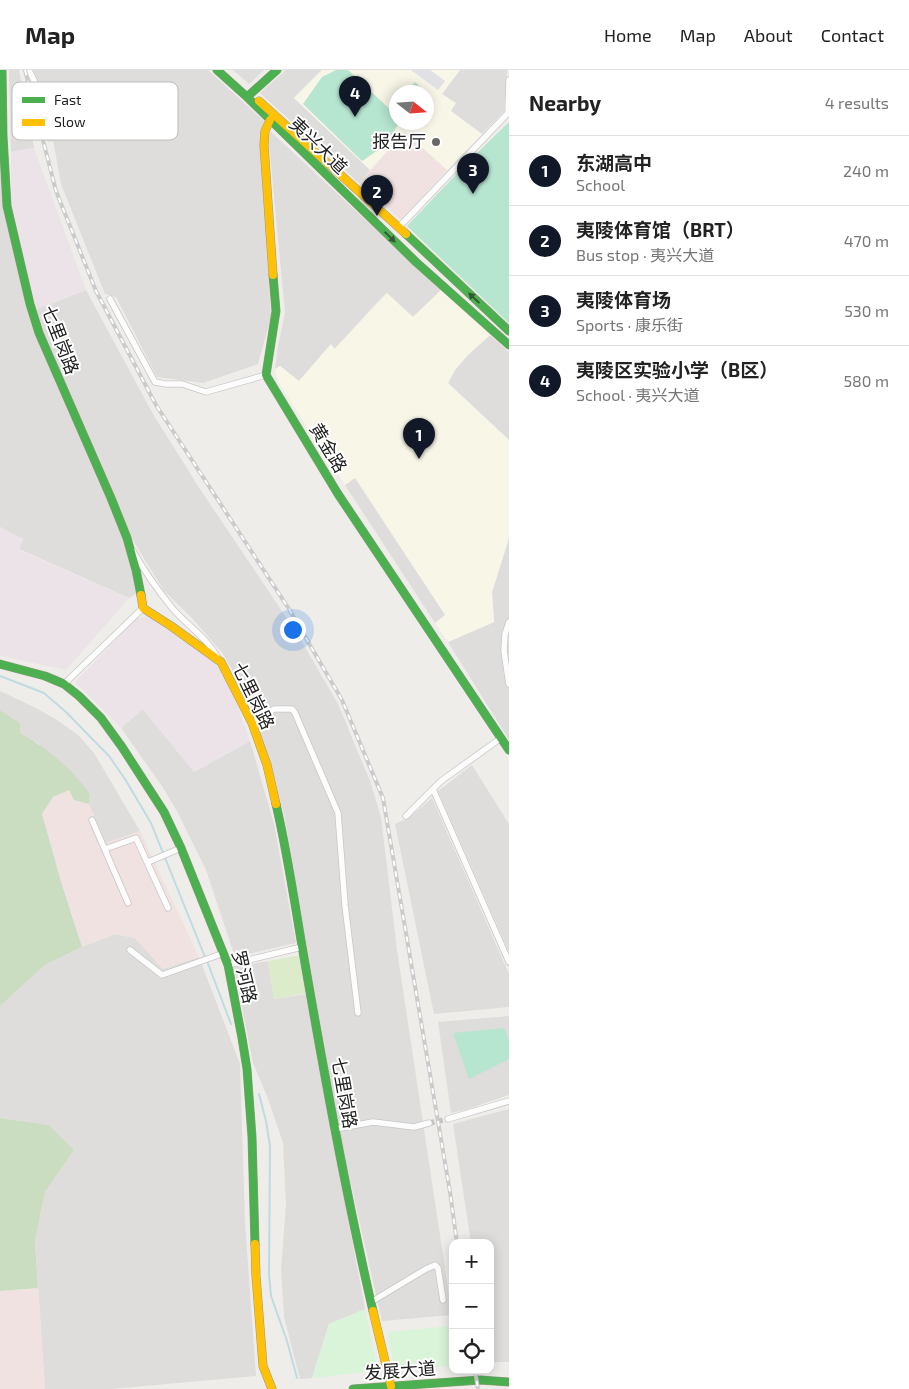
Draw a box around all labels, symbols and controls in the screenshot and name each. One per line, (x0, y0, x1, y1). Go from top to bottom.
text: Map (25, 20, 75, 49)
text: Home (604, 24, 652, 46)
text: Map (680, 24, 716, 46)
text: About (744, 24, 793, 46)
text: Contact (821, 24, 884, 46)
pin: 4 (339, 76, 371, 117)
legend (12, 82, 178, 140)
north arrow (389, 85, 434, 130)
text: Nearby (529, 90, 601, 115)
text: Fast (54, 91, 81, 108)
text: 4 results (825, 93, 889, 112)
street label: 夷兴大道 (285, 112, 352, 178)
text: Slow (54, 113, 86, 130)
place label: 报告厅 (372, 130, 426, 152)
marker: 报告厅 (430, 136, 442, 148)
text: 东湖高中 (576, 151, 652, 174)
pin: 3 (457, 153, 489, 194)
text: 1 (542, 161, 548, 180)
text: 240 m (843, 161, 889, 180)
pin: 2 (361, 175, 393, 216)
text: School (576, 175, 625, 194)
text: 夷陵体育馆（BRT） (576, 218, 745, 241)
one-way arrow (384, 231, 396, 243)
text: 2 (540, 231, 550, 250)
text: 470 m (844, 231, 889, 250)
text: Bus stop · 夷兴大道 (576, 245, 714, 264)
text: 夷陵体育场 (576, 288, 671, 311)
one-way arrow (468, 292, 480, 304)
text: 3 (540, 301, 550, 320)
text: 530 m (844, 301, 889, 320)
street label: 七里岗路 (38, 302, 84, 377)
text: Sports · 康乐街 (576, 315, 683, 334)
text: 夷陵区实验小学（B区） (576, 358, 778, 381)
text: 4 (540, 371, 550, 390)
text: 580 m (843, 371, 889, 390)
text: School · 夷兴大道 (576, 385, 700, 404)
pin: 1 (403, 418, 435, 459)
street label: 黄金路 (306, 419, 352, 476)
your location (280, 617, 306, 643)
street label: 七里岗路 (228, 658, 280, 733)
street label: 罗河路 (228, 948, 262, 1006)
street label: 七里岗路 (328, 1055, 362, 1130)
map controls (449, 1239, 494, 1374)
button: + (449, 1239, 494, 1284)
button: − (449, 1284, 494, 1329)
button: locate (449, 1329, 494, 1374)
street label: 发展大道 (363, 1357, 437, 1383)

